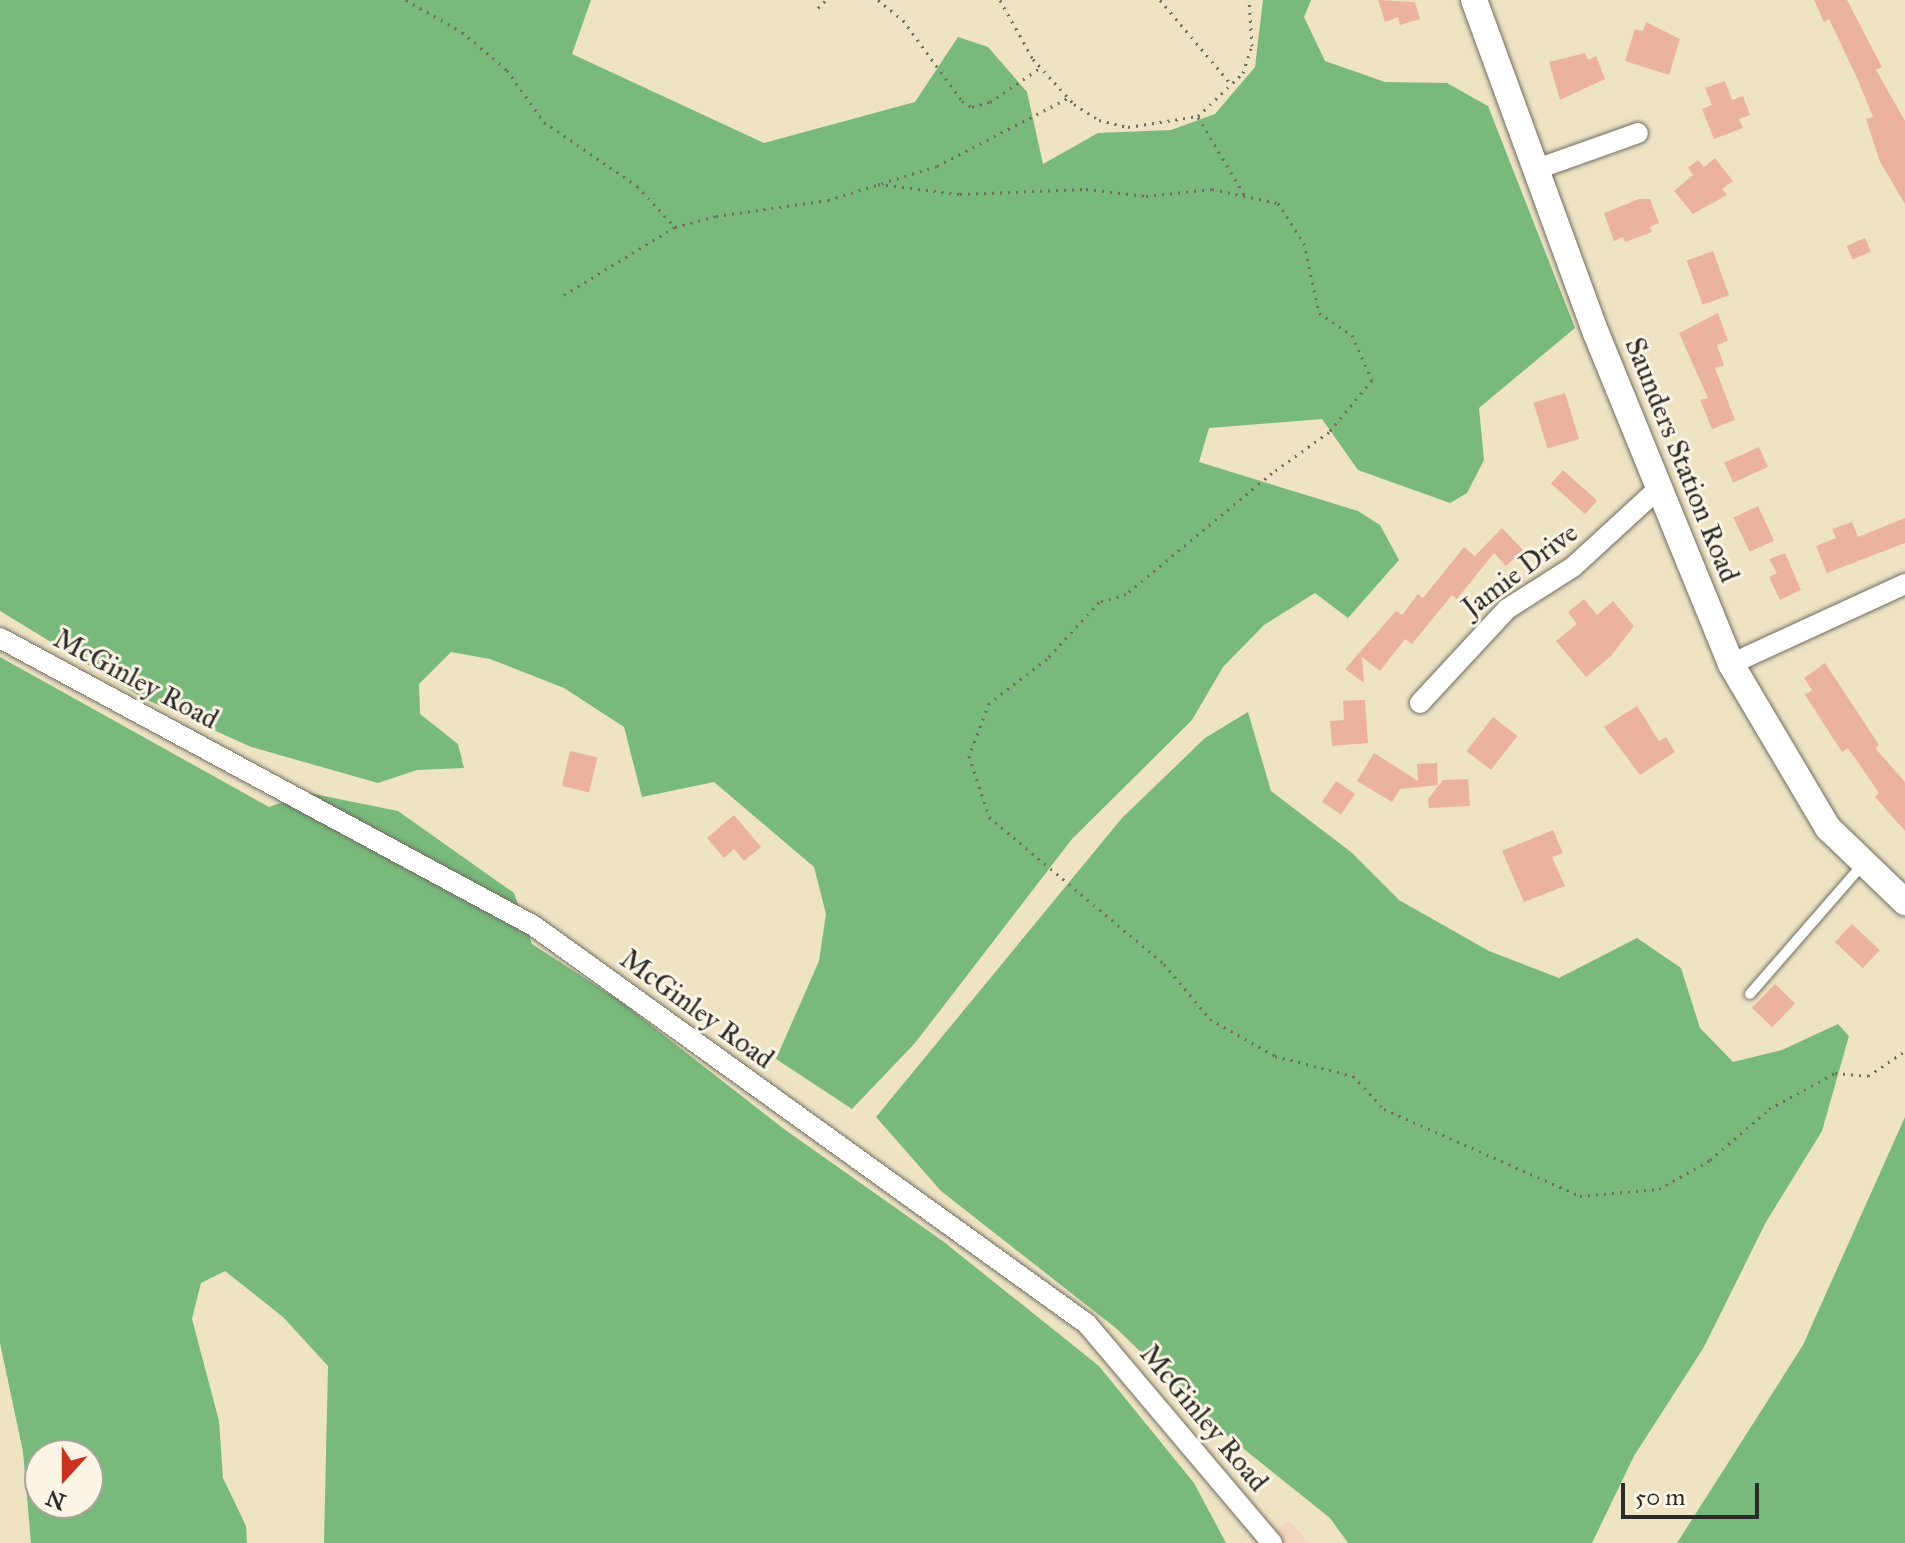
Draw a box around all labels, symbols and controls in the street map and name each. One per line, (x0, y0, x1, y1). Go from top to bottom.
street label: Saunders Station Road (1618, 333, 1746, 587)
street label: Jamie Drive (1456, 516, 1584, 624)
street label: McGinley Road (48, 622, 224, 736)
street label: McGinley Road (614, 942, 780, 1076)
street label: McGinley Road (1133, 1338, 1275, 1498)
north arrow (24, 1439, 104, 1519)
scale bar (1625, 1467, 1763, 1517)
text: 50 m (1635, 1482, 1685, 1512)
text: N (42, 1484, 69, 1516)

